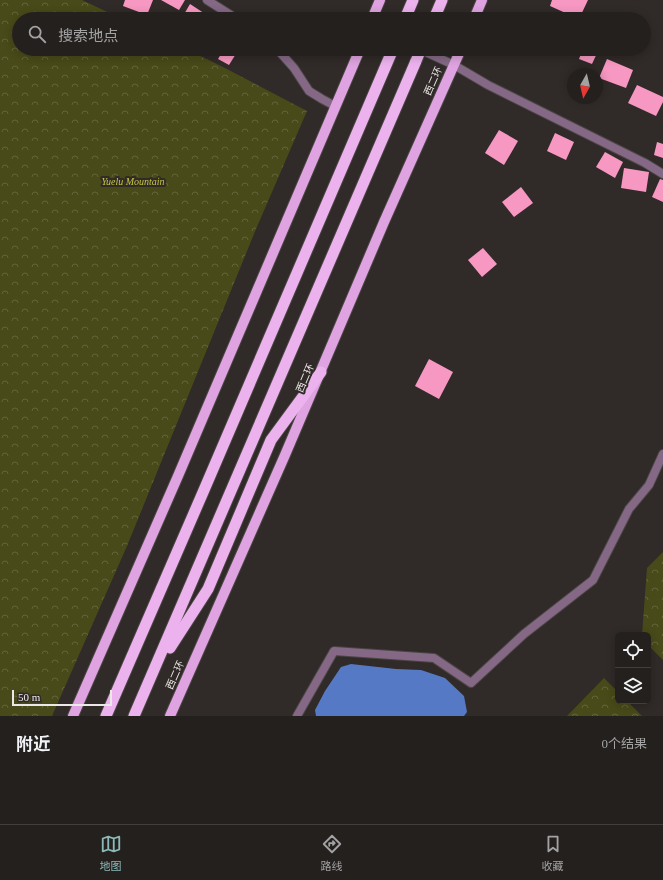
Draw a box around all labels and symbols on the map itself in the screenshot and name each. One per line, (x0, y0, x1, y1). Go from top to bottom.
street label: 西二环 (422, 65, 444, 97)
north arrow (567, 68, 603, 104)
park label: Yuelu Mountain (101, 176, 165, 187)
street label: 西二环 (294, 362, 316, 394)
street label: 西二环 (164, 659, 186, 691)
scale bar (12, 688, 112, 707)

